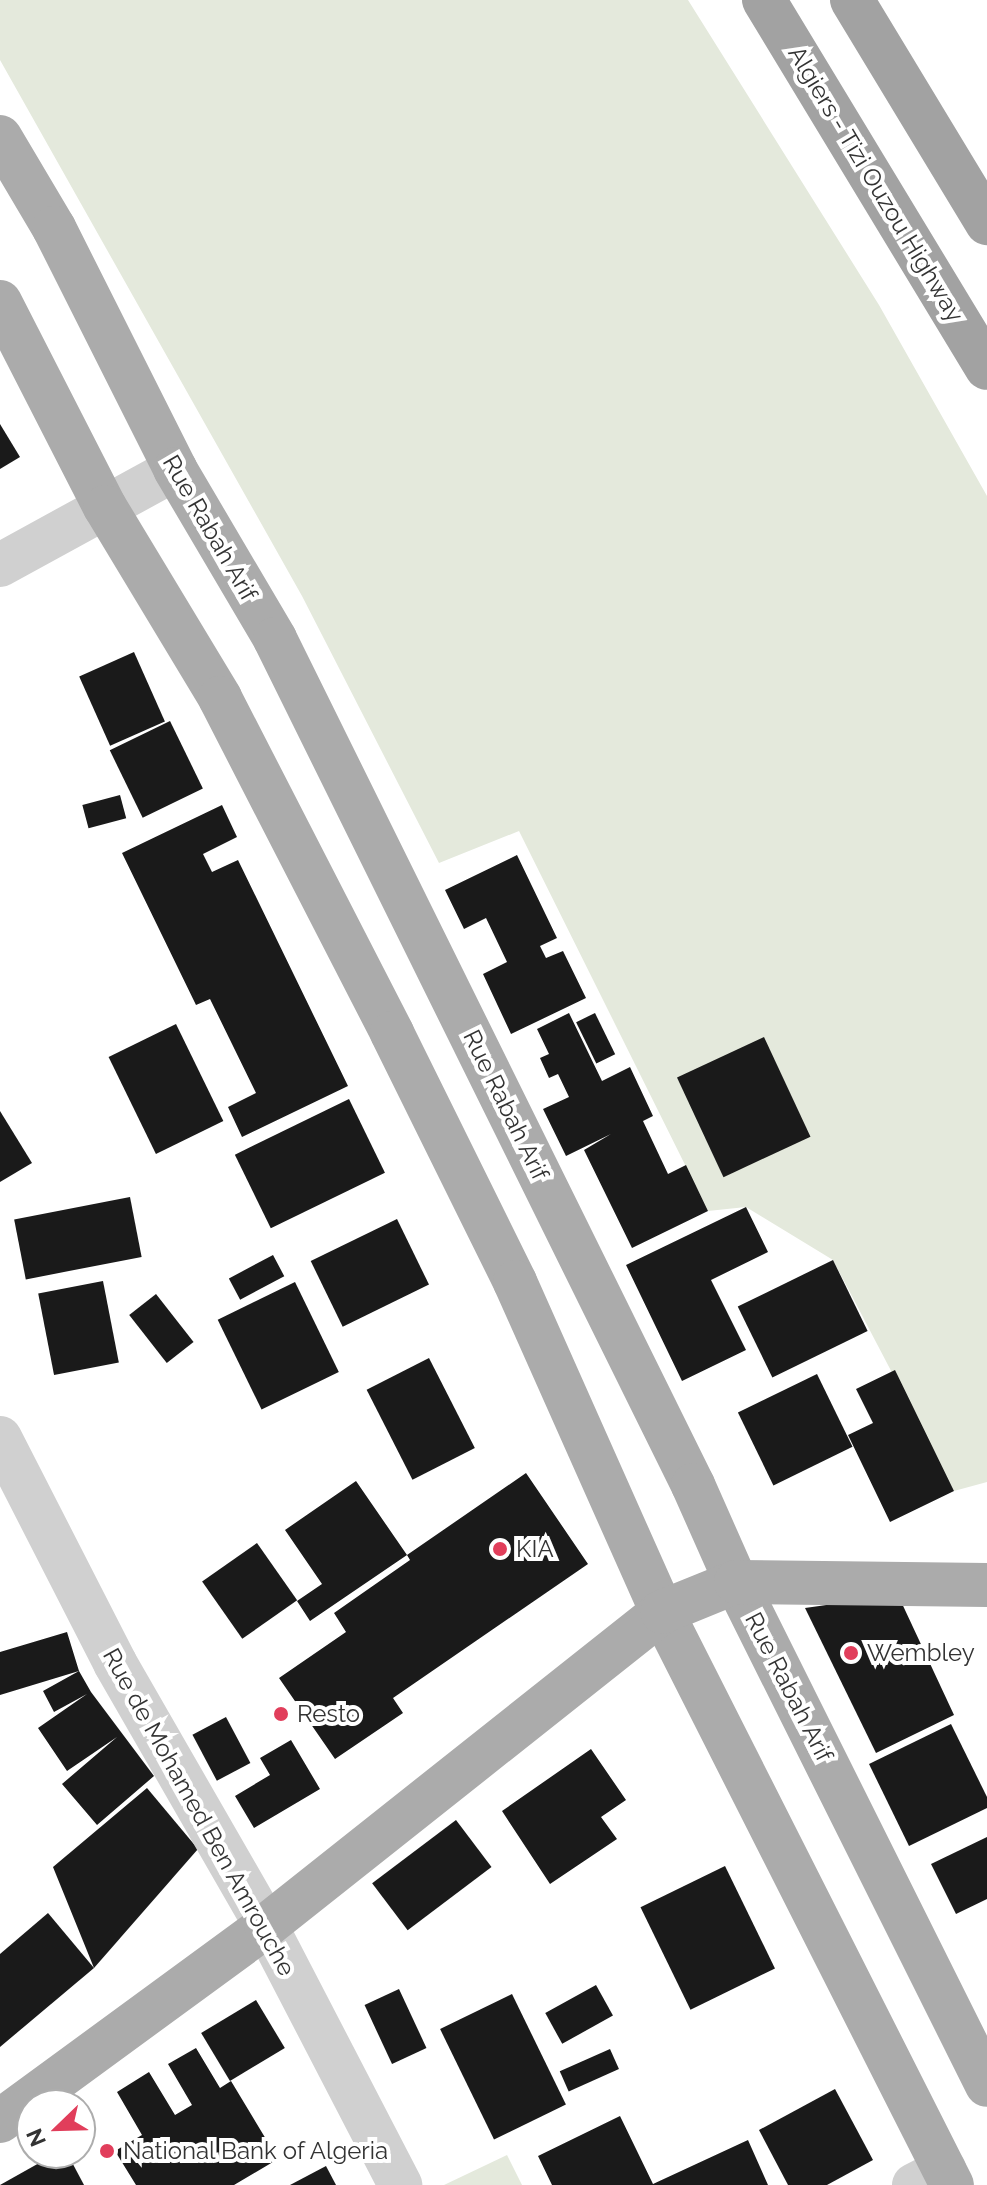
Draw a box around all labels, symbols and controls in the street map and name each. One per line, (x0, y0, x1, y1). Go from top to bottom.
street label: Algiers - Tizi Ouzou Highway (782, 41, 970, 327)
street label: Rue Rabah Arif (156, 450, 264, 606)
street label: Rue Rabah Arif (457, 1025, 555, 1185)
place label: KIA (516, 1535, 554, 1563)
marker: KIA (491, 1540, 509, 1558)
street label: Rue Rabah Arif (739, 1607, 839, 1767)
place label: Wembley (867, 1639, 975, 1667)
street label: Rue de Mohamed Ben Amrouche (97, 1643, 301, 1981)
marker: Wembley (842, 1644, 860, 1662)
place label: Resto (297, 1700, 360, 1728)
marker: Resto (272, 1705, 290, 1723)
north arrow (16, 2089, 96, 2169)
text: N (21, 2125, 51, 2150)
place label: National Bank of Algeria (123, 2137, 390, 2165)
marker: National Bank of Algeria (98, 2142, 116, 2160)

